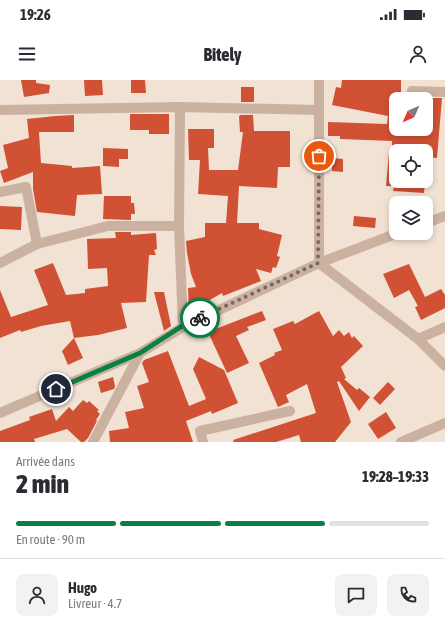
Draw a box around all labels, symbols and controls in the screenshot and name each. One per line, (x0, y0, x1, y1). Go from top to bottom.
text: 19:26 (20, 6, 51, 23)
icon: menu (16, 43, 38, 65)
icon: person (407, 43, 429, 65)
text: Bitely (204, 44, 241, 65)
north arrow (389, 92, 433, 136)
map controls (389, 92, 433, 240)
pin (302, 139, 336, 173)
button: locate (389, 144, 433, 188)
icon: bag (308, 145, 330, 167)
button: layers (389, 196, 433, 240)
courier (180, 298, 220, 338)
icon: bike (189, 307, 211, 329)
pin (39, 372, 73, 406)
icon: home (45, 378, 67, 400)
text: Arrivée dans (16, 454, 75, 469)
text: 19:28–19:33 (362, 468, 429, 485)
text: 2 min (16, 469, 69, 499)
text: En route · 90 m (16, 532, 85, 547)
button: person (16, 574, 58, 616)
button: chat (335, 574, 377, 616)
button: phone (387, 574, 429, 616)
text: Hugo (68, 579, 97, 596)
text: Livreur · 4.7 (68, 596, 122, 611)

